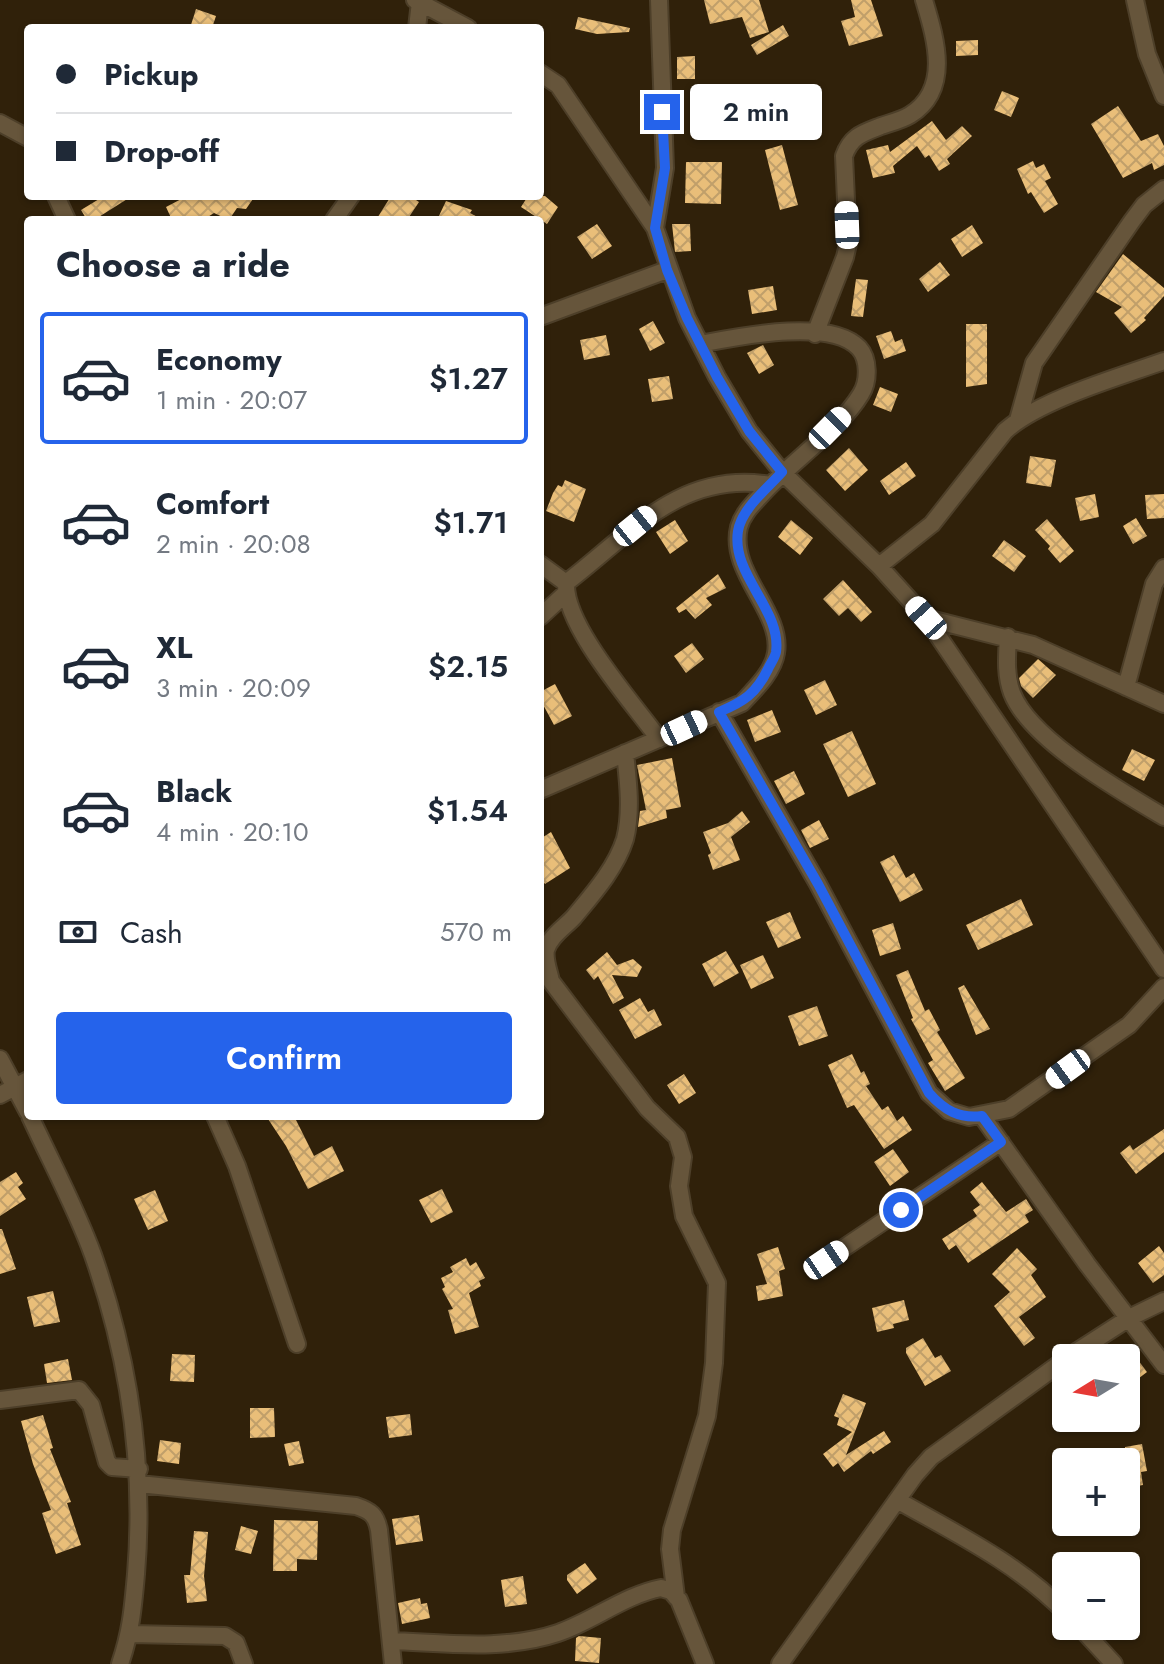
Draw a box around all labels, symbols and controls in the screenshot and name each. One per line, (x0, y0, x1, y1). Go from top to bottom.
text: Pickup (104, 53, 199, 96)
callout: 2 min (690, 84, 822, 140)
text: 2 min (723, 93, 789, 131)
route end (644, 94, 680, 130)
text: Drop-off (104, 130, 219, 173)
car (834, 201, 860, 249)
text: Choose a ride (56, 238, 290, 290)
text: Economy (156, 338, 282, 381)
icon: car (60, 342, 132, 414)
text: $1.27 (429, 357, 508, 400)
text: 1 min · 20:07 (156, 381, 307, 419)
car (805, 403, 855, 453)
text: Comfort (156, 482, 269, 525)
icon: car (60, 486, 132, 558)
text: $1.71 (433, 501, 508, 544)
car (609, 502, 661, 550)
text: 2 min · 20:08 (156, 525, 311, 563)
car (901, 592, 951, 644)
text: XL (156, 626, 192, 669)
icon: car (60, 630, 132, 702)
text: $2.15 (428, 645, 508, 688)
text: 3 min · 20:09 (156, 669, 311, 707)
car (657, 707, 711, 749)
text: Black (156, 770, 232, 813)
icon: car (60, 774, 132, 846)
text: $1.54 (427, 789, 508, 832)
text: 4 min · 20:10 (156, 813, 309, 851)
icon: cash (56, 910, 100, 954)
text: Cash (120, 911, 183, 954)
text: 570 m (440, 913, 512, 951)
button: Confirm (56, 1012, 512, 1104)
car (1042, 1045, 1094, 1093)
route start (883, 1192, 919, 1228)
car (799, 1237, 853, 1283)
north arrow (1052, 1344, 1140, 1432)
map controls (1052, 1344, 1140, 1640)
button: + (1052, 1448, 1140, 1536)
button: − (1052, 1552, 1140, 1640)

